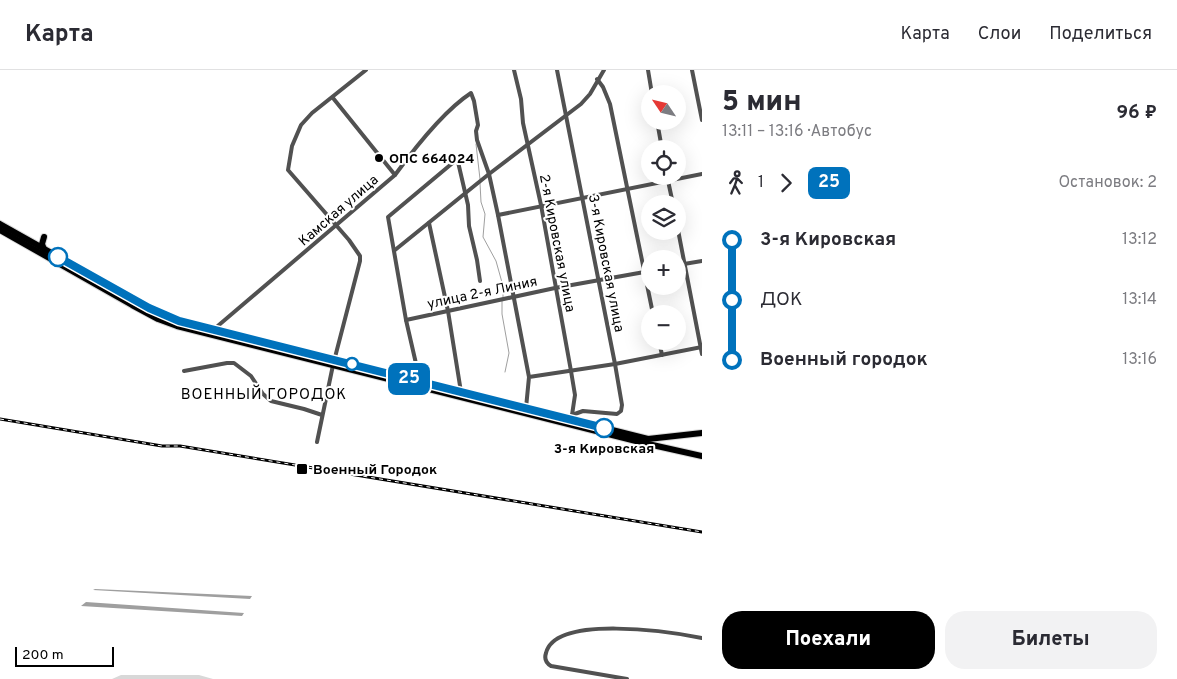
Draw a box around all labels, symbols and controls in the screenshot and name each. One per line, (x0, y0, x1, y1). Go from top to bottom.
text: Карта (25, 20, 94, 50)
text: Карта (900, 23, 950, 46)
text: Слои (978, 23, 1021, 46)
text: Поделиться (1049, 23, 1152, 46)
north arrow (641, 85, 686, 130)
map controls (641, 85, 686, 350)
text: 5 мин (722, 85, 801, 121)
text: 96 ₽ (1116, 101, 1157, 125)
text: 13:11 – 13:16 · Автобус (722, 122, 872, 142)
button: locate (641, 140, 686, 185)
place label: ОПС 664024 (389, 151, 474, 168)
marker: ОПС 664024 (373, 152, 385, 164)
icon: walk (722, 169, 750, 197)
icon: forward (772, 169, 800, 197)
text: 25 (818, 171, 840, 194)
street label: Камская улица (296, 172, 382, 250)
street label: 2-я Кировская улица (535, 173, 578, 314)
text: 1 (758, 173, 764, 193)
text: Остановок: 2 (1059, 173, 1157, 193)
street label: 3-я Кировская улица (584, 193, 627, 334)
button: layers (641, 195, 686, 240)
text: 3-я Кировская (760, 228, 896, 252)
text: 13:12 (1122, 230, 1157, 250)
unlabelled marker (48, 247, 68, 267)
button: + (641, 250, 686, 295)
street label: улица 2-я Линия (426, 273, 539, 313)
text: ДОК (760, 288, 802, 312)
text: 13:14 (1122, 290, 1157, 310)
button: − (641, 305, 686, 350)
text: Военный городок (760, 348, 928, 372)
text: 13:16 (1122, 350, 1157, 370)
unlabelled marker (345, 357, 359, 371)
line badge: 25 (386, 363, 432, 395)
text: 25 (398, 367, 420, 390)
district label: ВОЕННЫЙ ГОРОДОК (181, 384, 347, 405)
marker: 3-я Кировская (594, 418, 614, 438)
place label: 3-я Кировская (554, 441, 654, 458)
marker: Военный Городок (295, 462, 309, 476)
place label: Военный Городок (313, 462, 437, 479)
button: Поехали (722, 611, 935, 669)
button: Билеты (945, 611, 1157, 669)
scale bar (15, 644, 114, 667)
text: 200 m (22, 647, 64, 664)

